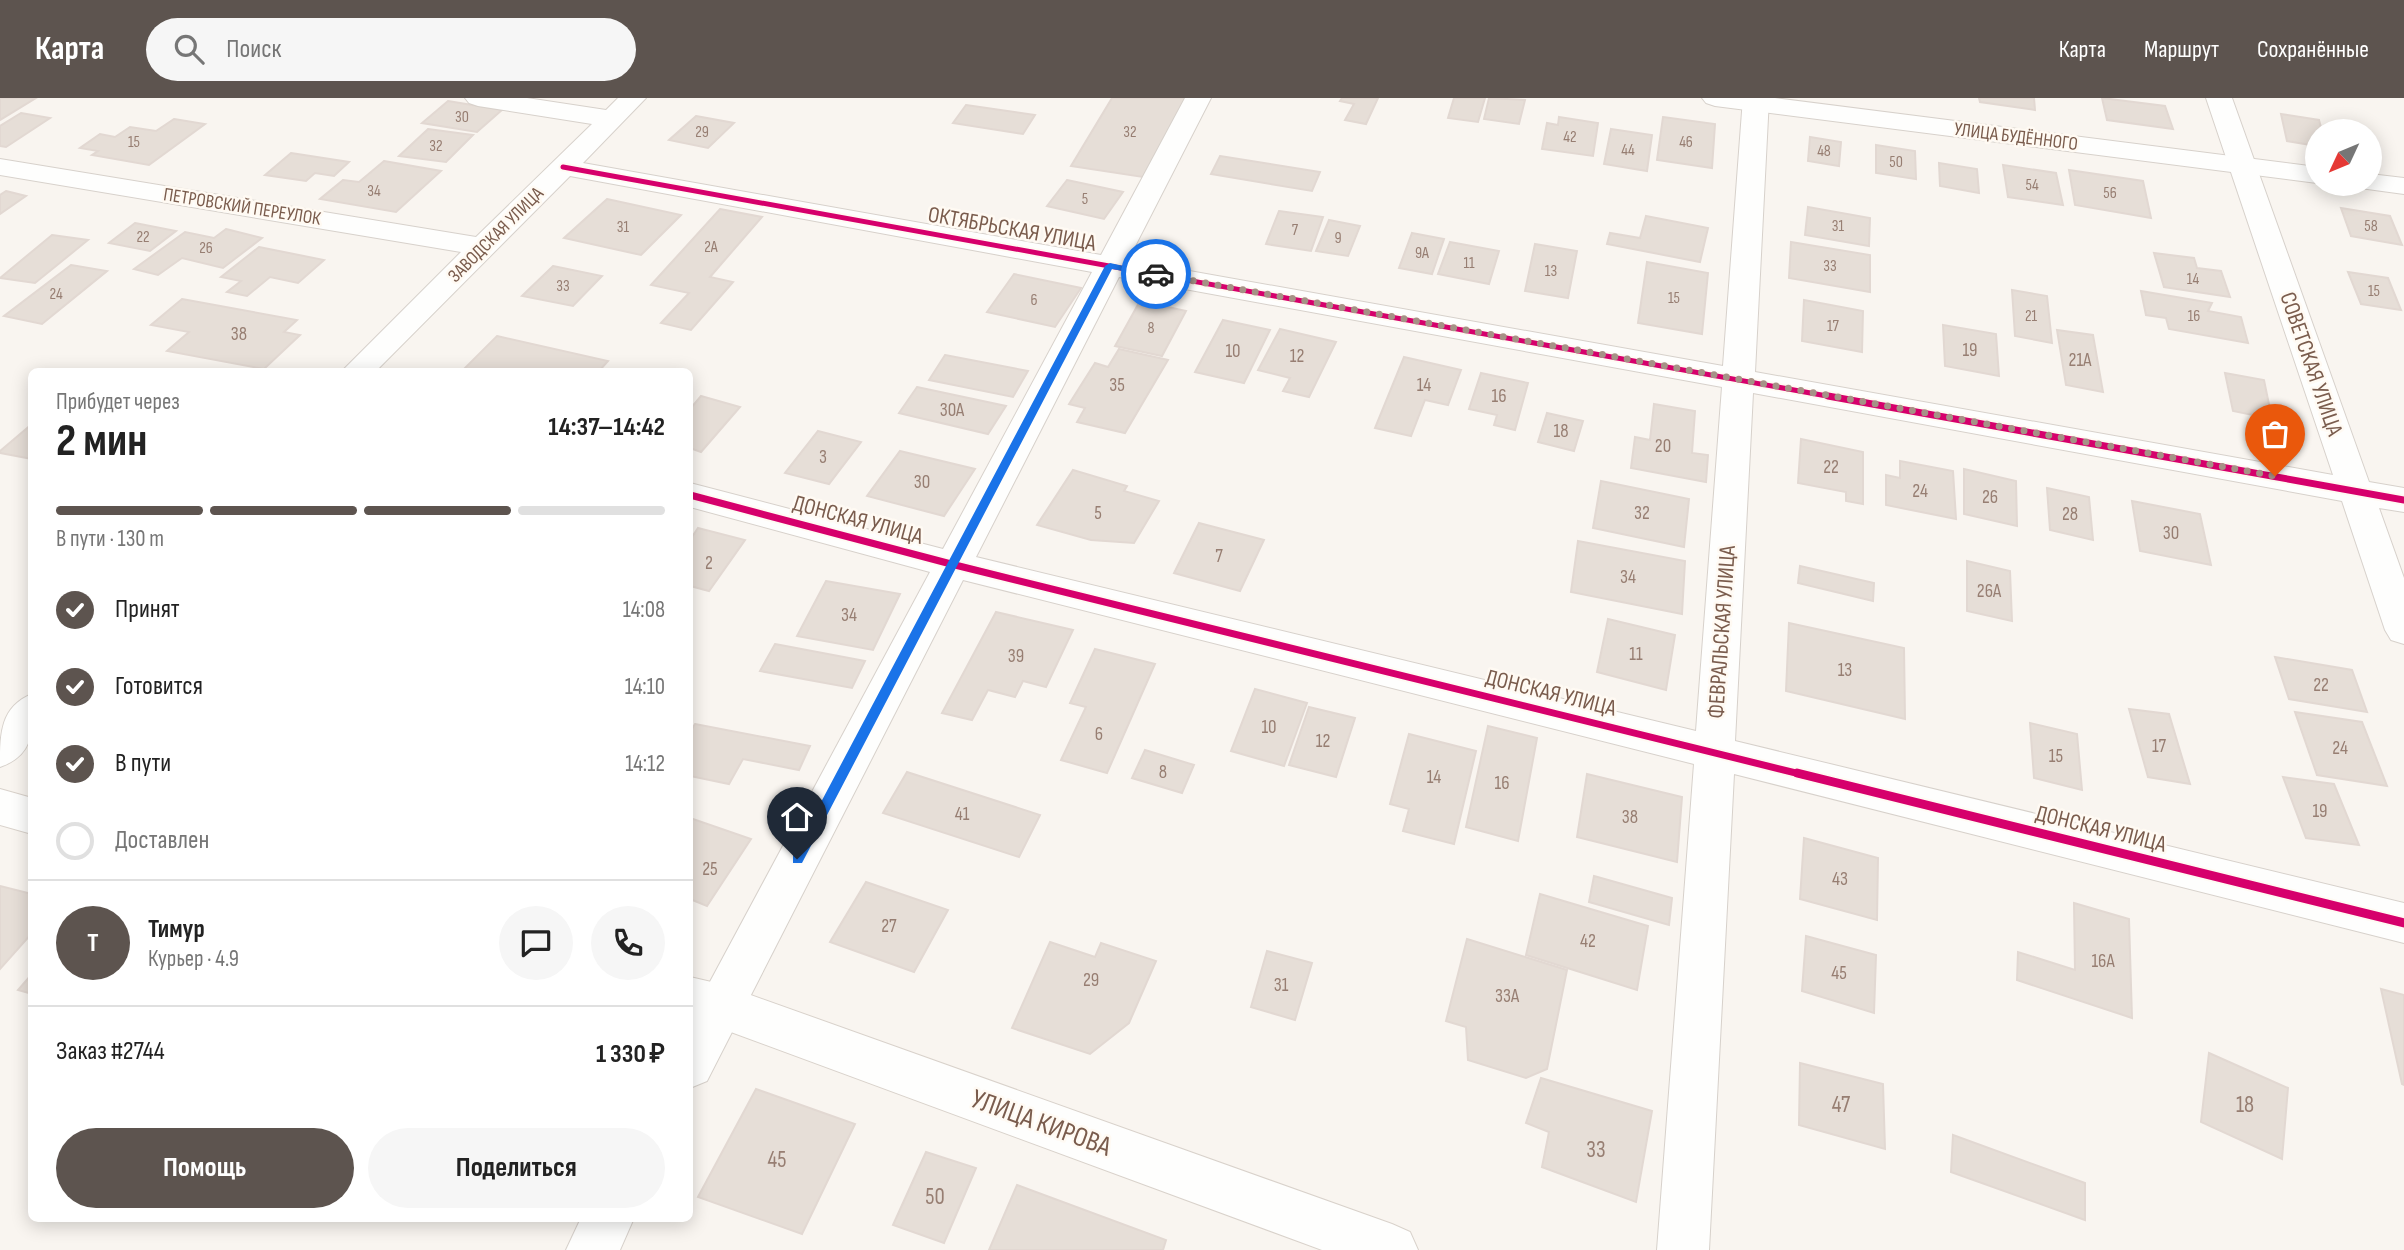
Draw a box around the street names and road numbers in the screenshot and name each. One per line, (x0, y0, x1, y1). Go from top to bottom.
street label: УЛИЦА БУДЁННОГО (1953, 118, 2079, 156)
street label: ЗАВОДСКАЯ УЛИЦА (444, 182, 549, 287)
street label: ПЕТРОВСКИЙ ПЕРЕУЛОК (162, 183, 323, 231)
street label: ОКТЯБРЬСКАЯ УЛИЦА (926, 200, 1098, 258)
street label: СОВЕТСКАЯ УЛИЦА (2273, 288, 2349, 440)
street label: ДОНСКАЯ УЛИЦА (790, 489, 926, 551)
street label: ФЕВРАЛЬСКАЯ УЛИЦА (1702, 544, 1742, 719)
street label: ДОНСКАЯ УЛИЦА (1483, 663, 1619, 723)
street label: ДОНСКАЯ УЛИЦА (2033, 799, 2169, 859)
street label: УЛИЦА КИРОВА (967, 1082, 1116, 1164)

